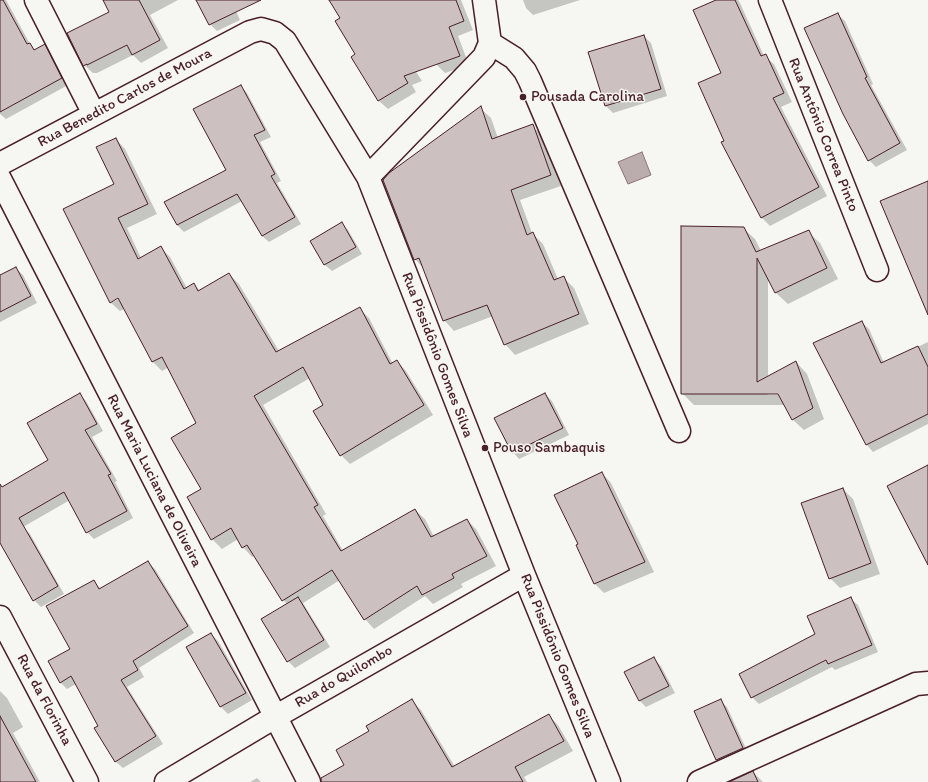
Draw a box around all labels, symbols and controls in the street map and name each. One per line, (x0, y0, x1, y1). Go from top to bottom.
street label: Rua Benedito Carlos de Moura (35, 44, 215, 152)
street label: Rua Antônio Correa Pinto (784, 56, 862, 214)
place label: Pousada Carolina (531, 88, 644, 106)
marker: Pousada Carolina (518, 92, 528, 102)
street label: Rua Pissidônio Gomes Silva (397, 270, 477, 440)
street label: Rua Maria Luciana de Oliveira (102, 392, 206, 570)
place label: Pouso Sambaquis (493, 439, 605, 457)
marker: Pouso Sambaquis (480, 443, 490, 453)
street label: Rua Pissidônio Gomes Silva (516, 571, 598, 741)
street label: Rua do Quilombo (292, 642, 396, 712)
street label: Rua da Florinha (12, 651, 76, 749)

